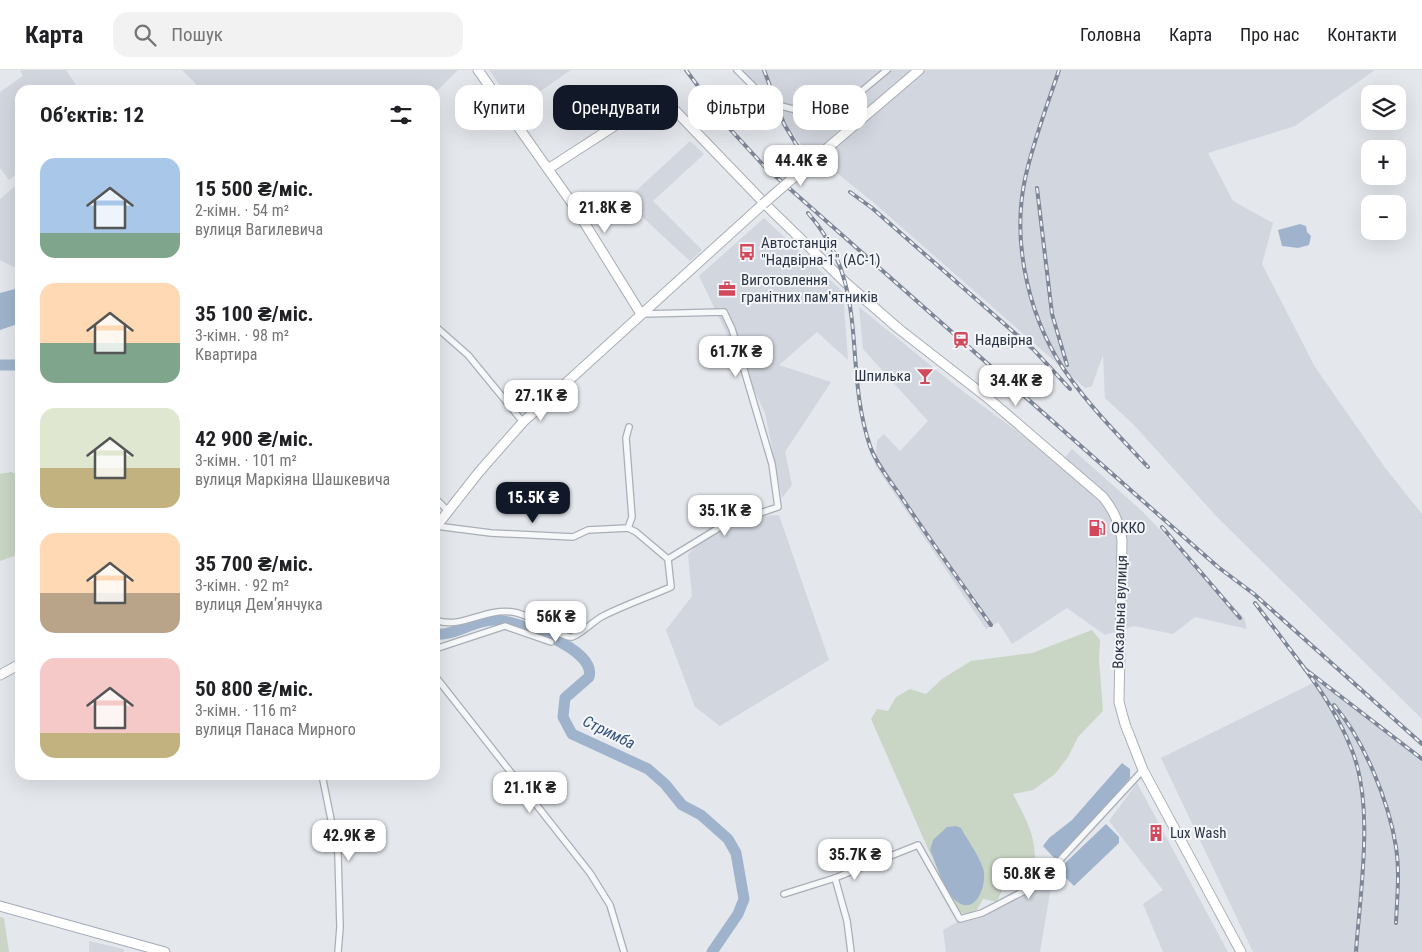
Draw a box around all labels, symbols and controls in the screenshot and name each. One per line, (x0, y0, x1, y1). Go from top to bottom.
search box (113, 12, 463, 57)
text: Карта (25, 21, 83, 49)
icon: search (131, 21, 159, 49)
text: Пошук (171, 23, 223, 46)
text: Головна (1080, 24, 1141, 45)
text: Карта (1169, 24, 1212, 45)
text: Про нас (1240, 24, 1299, 45)
text: Контакти (1327, 24, 1397, 45)
chip: Купити (455, 85, 543, 130)
chip: Орендувати (553, 85, 678, 130)
chip: Фільтри (688, 85, 783, 130)
chip: Нове (793, 85, 867, 130)
map controls (1361, 85, 1406, 240)
button: layers (1361, 85, 1406, 130)
icon: filters (387, 101, 415, 129)
text: Об’єктів: 12 (40, 103, 144, 127)
button: + (1361, 140, 1406, 185)
pin: 44.4K ₴ (755, 144, 847, 187)
text: 44.4K ₴ (775, 151, 827, 170)
text: 15 500 ₴/міс. (195, 177, 314, 201)
icon: home (80, 178, 140, 238)
pin: 21.8K ₴ (559, 191, 651, 234)
button: − (1361, 195, 1406, 240)
text: 21.8K ₴ (579, 198, 631, 217)
text: 2-кімн. · 54 m² (195, 201, 289, 220)
text: вулиця Вагилевича (195, 220, 323, 239)
place label: Автостанція "Надвірна-1" (АС-1) (761, 234, 881, 269)
bus stop icon: Автостанція "Надвірна-1" (АС-1) (737, 242, 757, 262)
place label: Виготовлення гранітних пам'ятників (741, 271, 878, 306)
office icon: Виготовлення гранітних пам'ятників (717, 279, 737, 299)
text: 35 100 ₴/міс. (195, 302, 314, 326)
icon: home (80, 303, 140, 363)
text: 3-кімн. · 98 m² (195, 326, 289, 345)
station icon: Надвірна (951, 330, 971, 350)
place label: Надвірна (975, 331, 1033, 349)
pin: 61.7K ₴ (690, 336, 782, 378)
text: 61.7K ₴ (710, 342, 762, 361)
text: Квартира (195, 345, 257, 364)
pin: 34.4K ₴ (970, 364, 1062, 407)
bar icon: Шпилька (915, 366, 935, 386)
place label: Шпилька (854, 367, 911, 385)
text: 34.4K ₴ (990, 371, 1042, 390)
pin: 27.1K ₴ (495, 380, 587, 422)
text: 27.1K ₴ (515, 386, 567, 405)
text: 42 900 ₴/міс. (195, 427, 314, 451)
icon: home (80, 428, 140, 488)
text: 3-кімн. · 101 m² (195, 451, 297, 470)
text: вулиця Маркіяна Шашкевича (195, 470, 390, 489)
pin: 15.5K ₴ (487, 482, 579, 524)
text: 15.5K ₴ (507, 488, 559, 507)
pin: 35.1K ₴ (679, 494, 771, 537)
text: 35.1K ₴ (699, 501, 751, 520)
fuel station icon: ОККО (1087, 518, 1107, 538)
place label: ОККО (1111, 519, 1146, 537)
text: 35 700 ₴/міс. (195, 552, 314, 576)
icon: home (80, 553, 140, 613)
street label: Вокзальна вулиця (1109, 555, 1131, 669)
text: 3-кімн. · 92 m² (195, 576, 289, 595)
text: вулиця Демʼянчука (195, 595, 323, 614)
pin: 56K ₴ (521, 600, 591, 643)
text: 56K ₴ (536, 607, 576, 626)
text: 50 800 ₴/міс. (195, 677, 314, 701)
icon: home (80, 678, 140, 738)
text: 3-кімн. · 116 m² (195, 701, 297, 720)
water label: Стримба (580, 711, 638, 753)
text: вулиця Панаса Мирного (195, 720, 356, 739)
pin: 21.1K ₴ (484, 772, 576, 814)
text: 21.1K ₴ (504, 778, 556, 797)
pin: 42.9K ₴ (303, 820, 395, 862)
building icon: Lux Wash (1146, 823, 1166, 843)
place label: Lux Wash (1170, 824, 1227, 842)
text: 42.9K ₴ (323, 826, 375, 845)
pin: 35.7K ₴ (809, 838, 901, 881)
text: 35.7K ₴ (829, 845, 881, 864)
pin: 50.8K ₴ (983, 858, 1075, 900)
text: 50.8K ₴ (1003, 864, 1055, 883)

